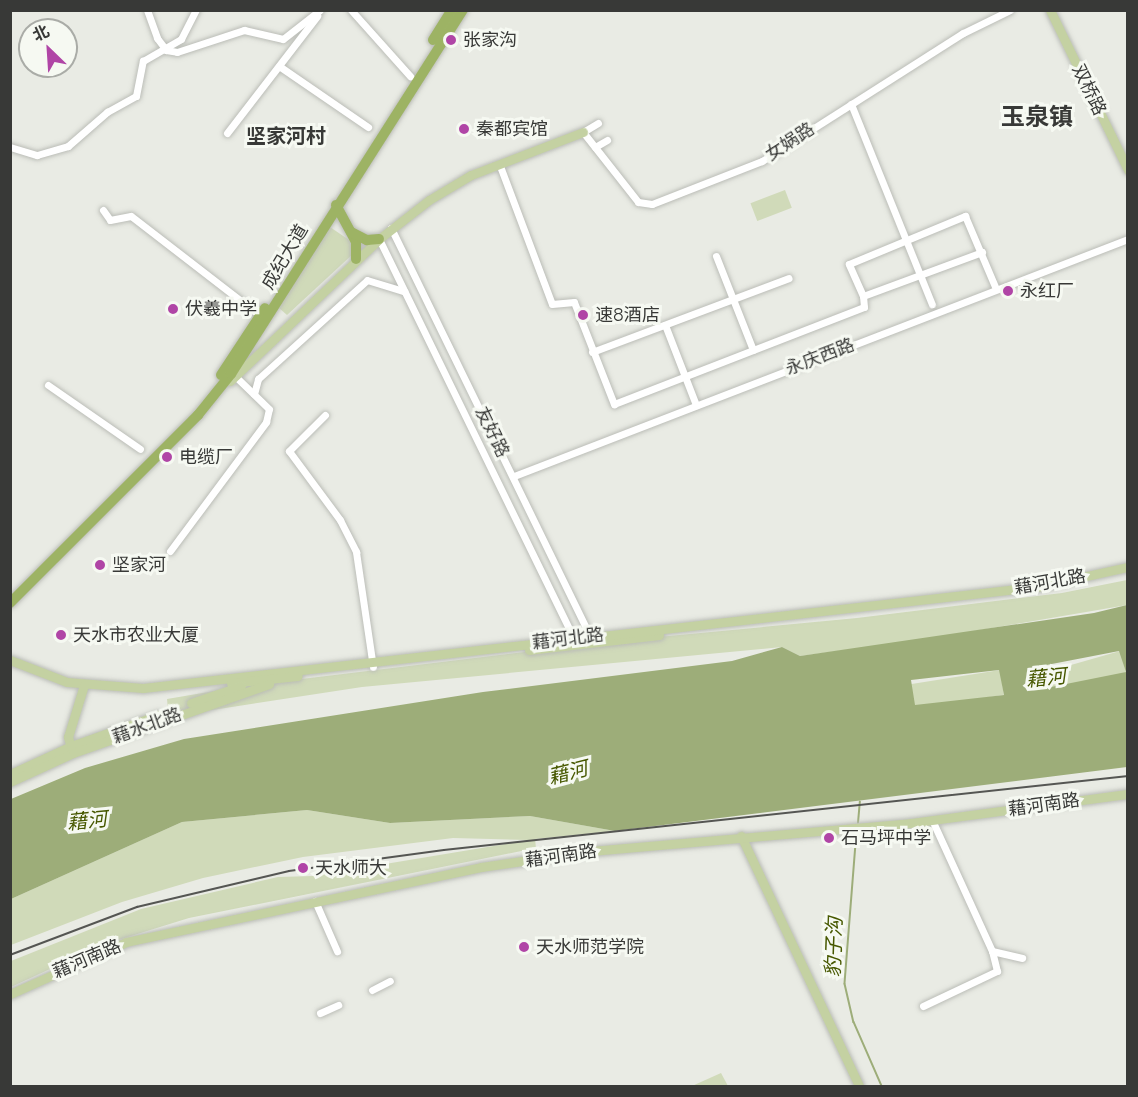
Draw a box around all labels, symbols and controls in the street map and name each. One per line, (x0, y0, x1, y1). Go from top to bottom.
north arrow (18, 18, 78, 78)
text: 北 (30, 21, 52, 45)
place label: 张家沟 (463, 29, 517, 51)
marker: 张家沟 (444, 33, 458, 47)
street label: 双桥路 (1067, 61, 1111, 119)
district label: 玉泉镇 (1001, 103, 1073, 131)
place label: 秦都宾馆 (476, 118, 548, 140)
street label: 女娲路 (761, 118, 819, 166)
marker: 秦都宾馆 (457, 122, 471, 136)
district label: 坚家河村 (246, 124, 326, 148)
street label: 成纪大道 (257, 221, 313, 293)
place label: 永红厂 (1020, 280, 1074, 302)
marker: 永红厂 (1001, 284, 1015, 298)
place label: 伏羲中学 (185, 298, 257, 320)
marker: 伏羲中学 (166, 302, 180, 316)
place label: 速8酒店 (595, 304, 660, 326)
marker: 速8酒店 (576, 308, 590, 322)
street label: 永庆西路 (783, 334, 857, 380)
street label: 友好路 (470, 403, 514, 461)
place label: 电缆厂 (179, 446, 233, 468)
marker: 电缆厂 (160, 450, 174, 464)
place label: 坚家河 (112, 554, 166, 576)
marker: 坚家河 (93, 558, 107, 572)
street label: 藉河北路 (1013, 565, 1087, 599)
place label: 天水市农业大厦 (73, 624, 199, 646)
street label: 藉河北路 (531, 624, 605, 654)
marker: 天水市农业大厦 (54, 628, 68, 642)
water label: 藉河 (1025, 664, 1067, 692)
street label: 藉水北路 (109, 704, 185, 748)
water label: 藉河 (546, 757, 590, 789)
street label: 藉河南路 (1007, 789, 1081, 821)
water label: 藉河 (66, 807, 108, 835)
place label: 石马坪中学 (841, 827, 931, 849)
marker: 石马坪中学 (822, 831, 836, 845)
street label: 藉河南路 (524, 840, 598, 872)
place label: 天水师大 (315, 857, 387, 879)
marker: 天水师大 (296, 861, 310, 875)
water label: 豹子沟 (821, 917, 847, 977)
street label: 藉河南路 (50, 935, 124, 983)
place label: 天水师范学院 (536, 936, 644, 958)
marker: 天水师范学院 (517, 940, 531, 954)

